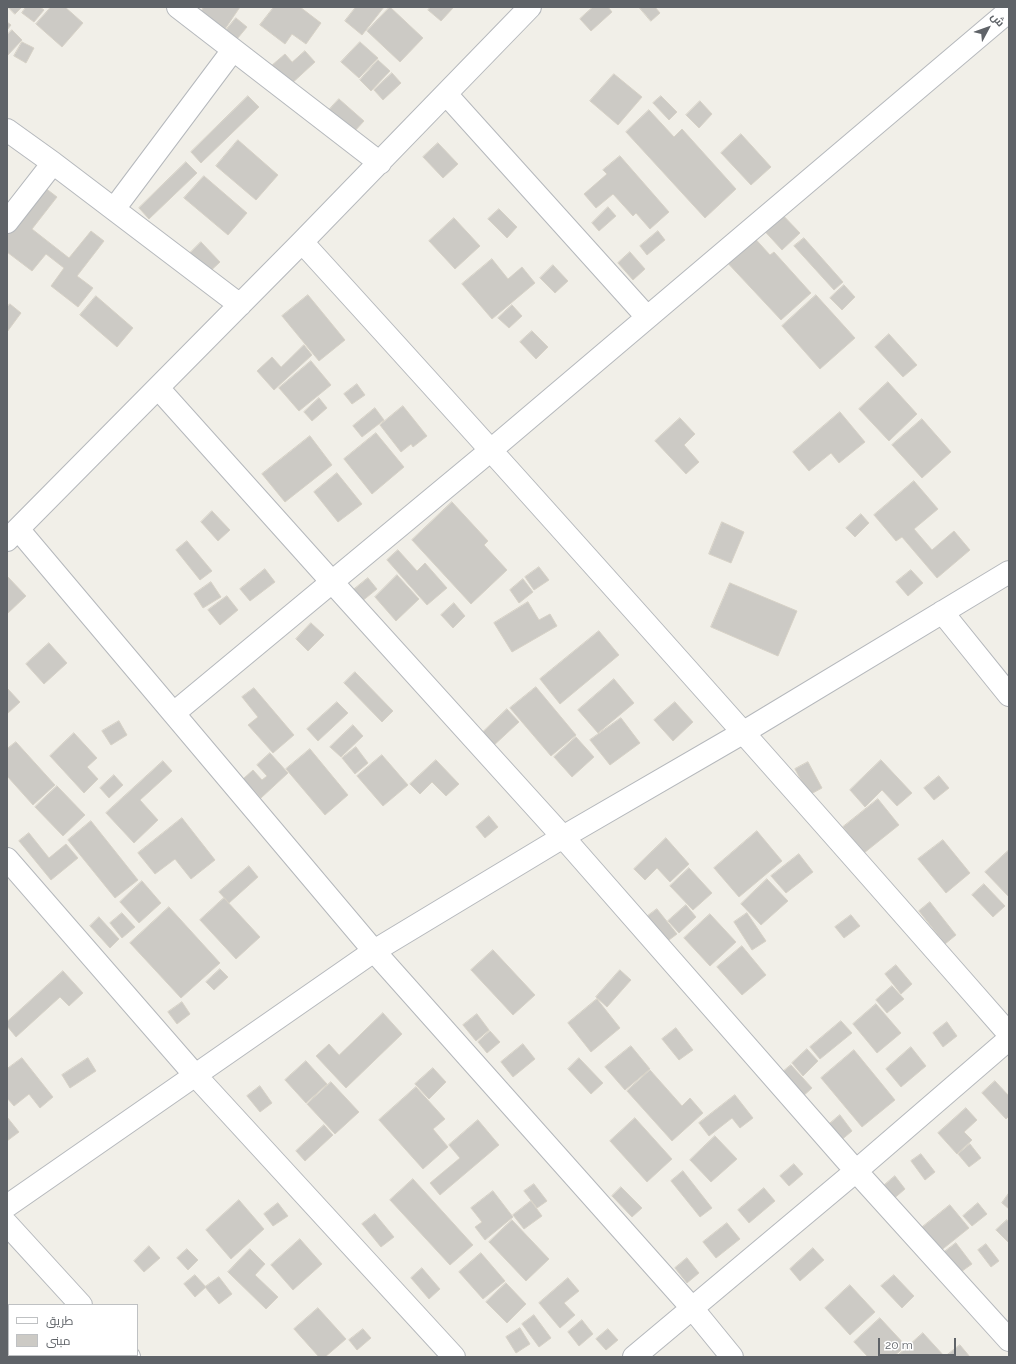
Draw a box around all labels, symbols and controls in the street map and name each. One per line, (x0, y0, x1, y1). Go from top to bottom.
north arrow (968, 8, 1008, 48)
text: ش (988, 10, 1007, 29)
legend (8, 1304, 138, 1356)
text: طريق (46, 1314, 73, 1328)
scale bar (880, 1330, 958, 1356)
text: مبنى (46, 1334, 71, 1348)
text: 20 m (885, 1338, 913, 1352)

